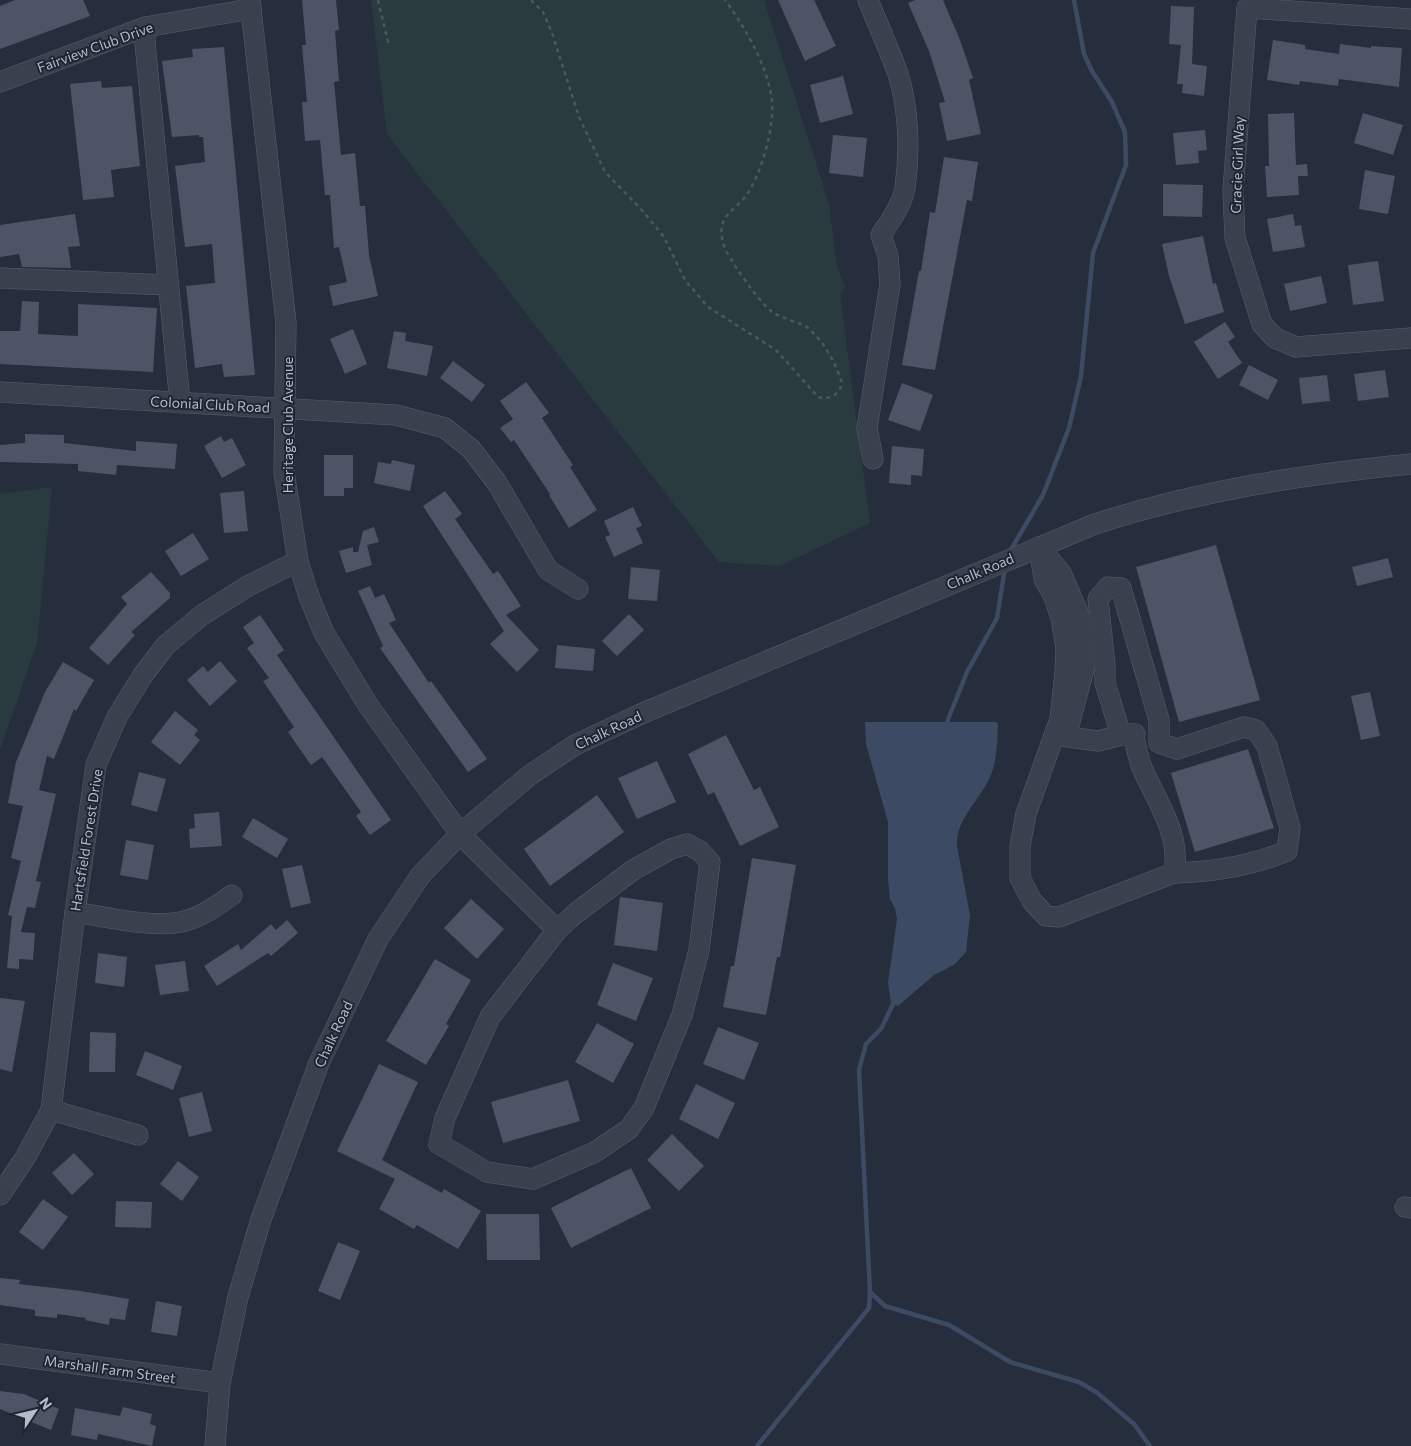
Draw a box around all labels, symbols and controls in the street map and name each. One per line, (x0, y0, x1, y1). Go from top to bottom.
street label: Fairview Club Drive (35, 18, 155, 76)
street label: Gracie Girl Way (1227, 116, 1247, 214)
street label: Heritage Club Avenue (279, 357, 296, 493)
street label: Colonial Club Road (150, 392, 270, 416)
street label: Chalk Road (944, 549, 1016, 593)
street label: Chalk Road (572, 707, 644, 753)
street label: Hartsfield Forest Drive (66, 768, 106, 912)
street label: Chalk Road (310, 998, 356, 1070)
street label: Marshall Farm Street (43, 1351, 177, 1387)
north arrow (10, 1386, 60, 1436)
text: N (36, 1394, 56, 1412)

